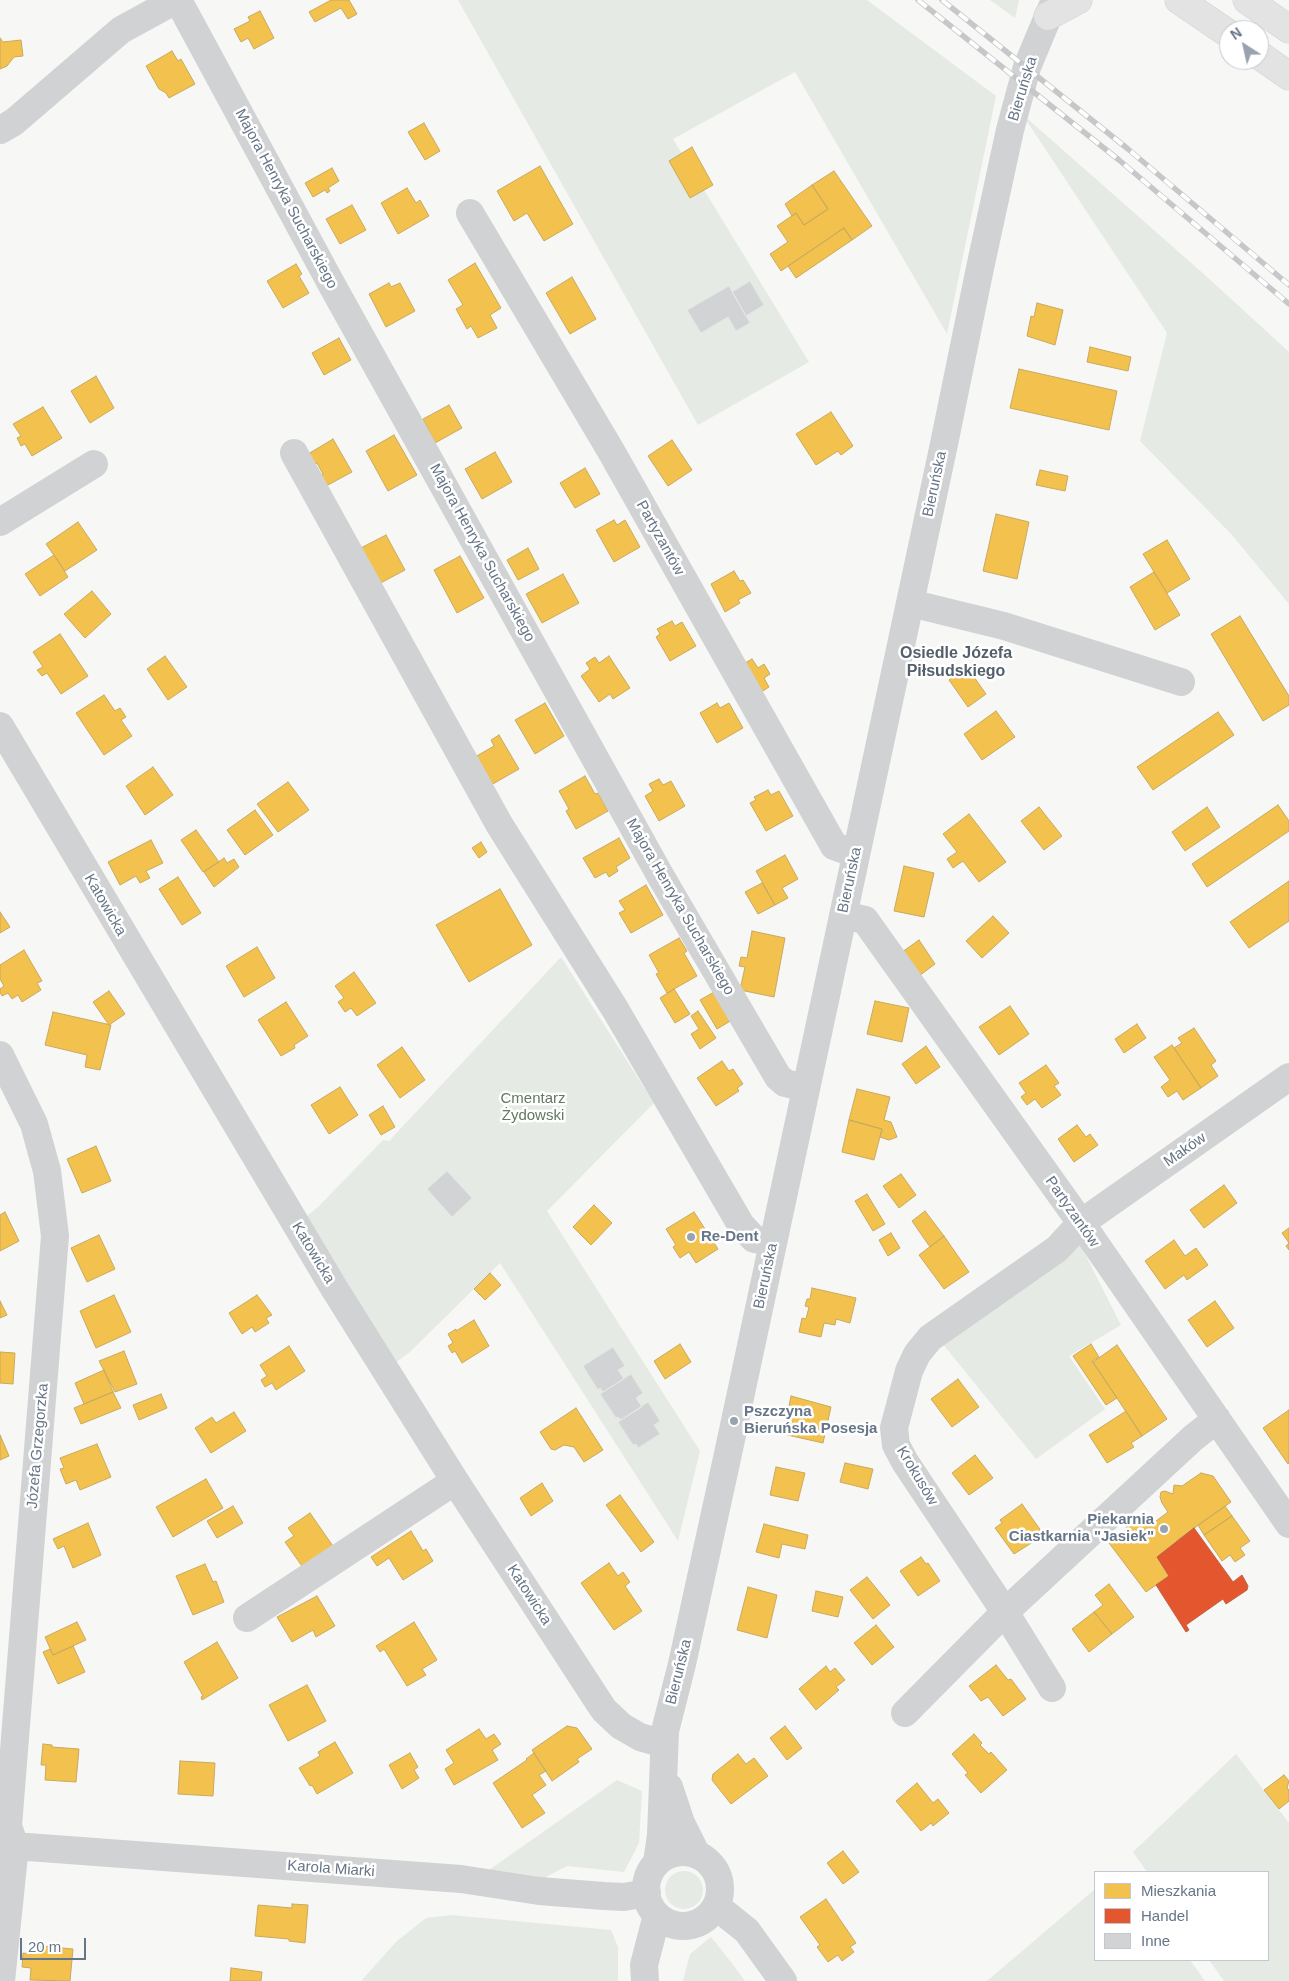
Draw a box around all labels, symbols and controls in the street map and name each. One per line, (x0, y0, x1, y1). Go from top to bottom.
north arrow (1219, 20, 1269, 70)
text: N (1227, 24, 1245, 43)
street label: Bieruńska (1005, 54, 1041, 124)
street label: Majora Henryka Sucharskiego (231, 106, 341, 292)
street label: Bieruńska (919, 450, 951, 518)
street label: Majora Henryka Sucharskiego (425, 461, 539, 645)
street label: Partyzantów (632, 498, 688, 578)
district label: Osiedle Józefa Piłsudskiego (900, 644, 1012, 682)
street label: Majora Henryka Sucharskiego (622, 815, 738, 999)
street label: Bieruńska (834, 846, 866, 914)
street label: Katowicka (80, 871, 130, 939)
park label: Cmentarz Żydowski (500, 1090, 566, 1125)
street label: Maków (1160, 1129, 1210, 1171)
street label: Partyzantów (1041, 1173, 1103, 1251)
street label: Katowicka (288, 1219, 338, 1287)
place label: Re-Dent (701, 1228, 759, 1246)
marker: Re-Dent (685, 1231, 697, 1243)
street label: Bieruńska (750, 1242, 782, 1310)
street label: Józefa Grzegorzka (24, 1383, 52, 1509)
place label: Pszczyna Bieruńska Posesja (744, 1403, 877, 1438)
marker: Pszczyna Bieruńska Posesja (728, 1415, 740, 1427)
street label: Krokusów (892, 1443, 942, 1509)
place label: Piekarnia Ciastkarnia "Jasiek" (1009, 1511, 1154, 1546)
marker: Piekarnia Ciastkarnia "Jasiek" (1158, 1523, 1170, 1535)
street label: Katowicka (503, 1561, 555, 1629)
street label: Bieruńska (662, 1637, 696, 1707)
street label: Karola Miarki (287, 1857, 375, 1881)
legend (1094, 1871, 1269, 1961)
text: Mieszkania (1141, 1882, 1216, 1899)
text: Handel (1141, 1907, 1189, 1924)
scale bar (22, 1928, 89, 1960)
text: Inne (1141, 1932, 1170, 1949)
text: 20 m (28, 1938, 61, 1955)

